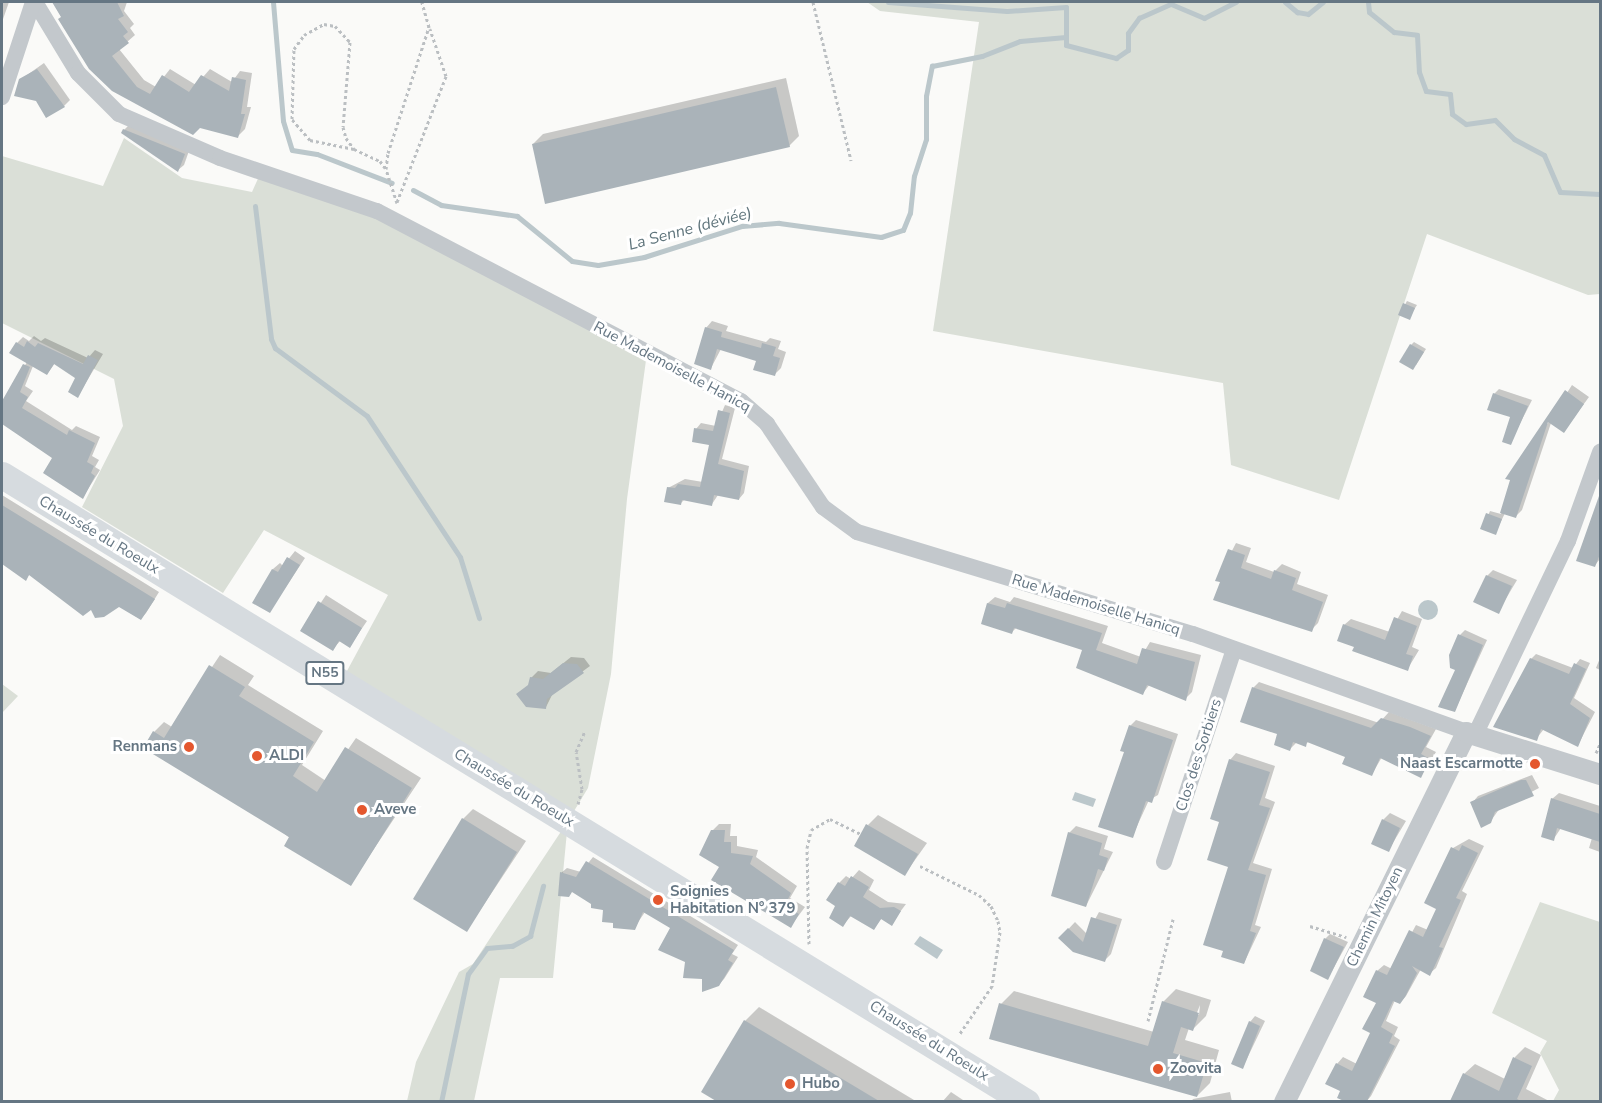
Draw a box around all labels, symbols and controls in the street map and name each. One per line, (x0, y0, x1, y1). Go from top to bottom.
water label: La Senne (déviée) (626, 203, 754, 255)
street label: Rue Mademoiselle Hanicq (590, 318, 754, 416)
street label: Chaussée du Roeulx (36, 492, 162, 578)
street label: Rue Mademoiselle Hanicq (1010, 571, 1182, 639)
road number: N55 (304, 662, 346, 684)
street label: Clos des Sorbiers (1172, 696, 1226, 814)
place label: Renmans (113, 738, 177, 756)
marker: Renmans (182, 740, 196, 754)
street label: Chaussée du Roeulx (451, 745, 577, 831)
place label: ALDI (269, 747, 304, 765)
marker: ALDI (250, 749, 264, 763)
place label: Naast Escarmotte (1400, 755, 1523, 773)
marker: Naast Escarmotte (1528, 757, 1542, 771)
place label: Aveve (374, 801, 416, 819)
marker: Aveve (355, 803, 369, 817)
street label: Chemin Mitoyen (1343, 864, 1407, 970)
place label: Soignies Habitation N° 379 (670, 882, 796, 917)
marker: Soignies Habitation N° 379 (651, 893, 665, 907)
street label: Chaussée du Roeulx (866, 997, 992, 1085)
place label: Zoovita (1170, 1060, 1222, 1078)
marker: Zoovita (1151, 1062, 1165, 1076)
place label: Hubo (802, 1075, 840, 1093)
marker: Hubo (783, 1077, 797, 1091)

